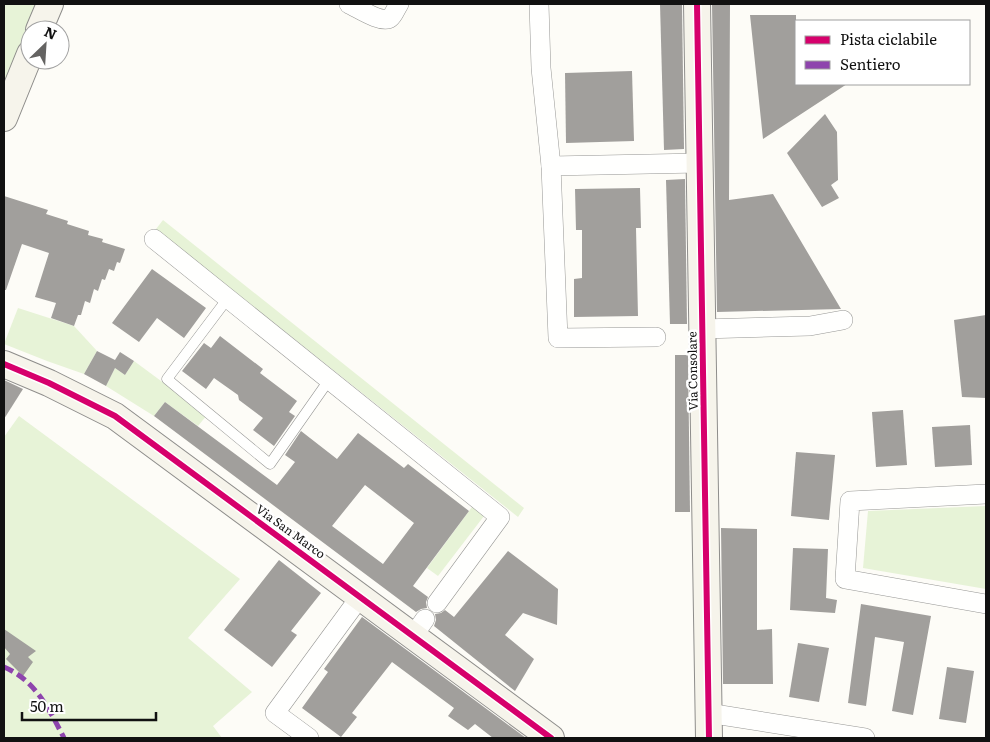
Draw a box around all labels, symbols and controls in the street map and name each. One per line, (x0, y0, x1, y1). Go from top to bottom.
north arrow (20, 20, 70, 70)
legend (795, 20, 970, 85)
text: N (41, 21, 61, 44)
text: Pista ciclabile (840, 27, 937, 50)
text: Sentiero (840, 52, 901, 75)
street label: Via Consolare (682, 331, 702, 411)
street label: Via San Marco (253, 500, 329, 562)
scale bar (22, 690, 156, 722)
text: 50 m (30, 694, 64, 717)

